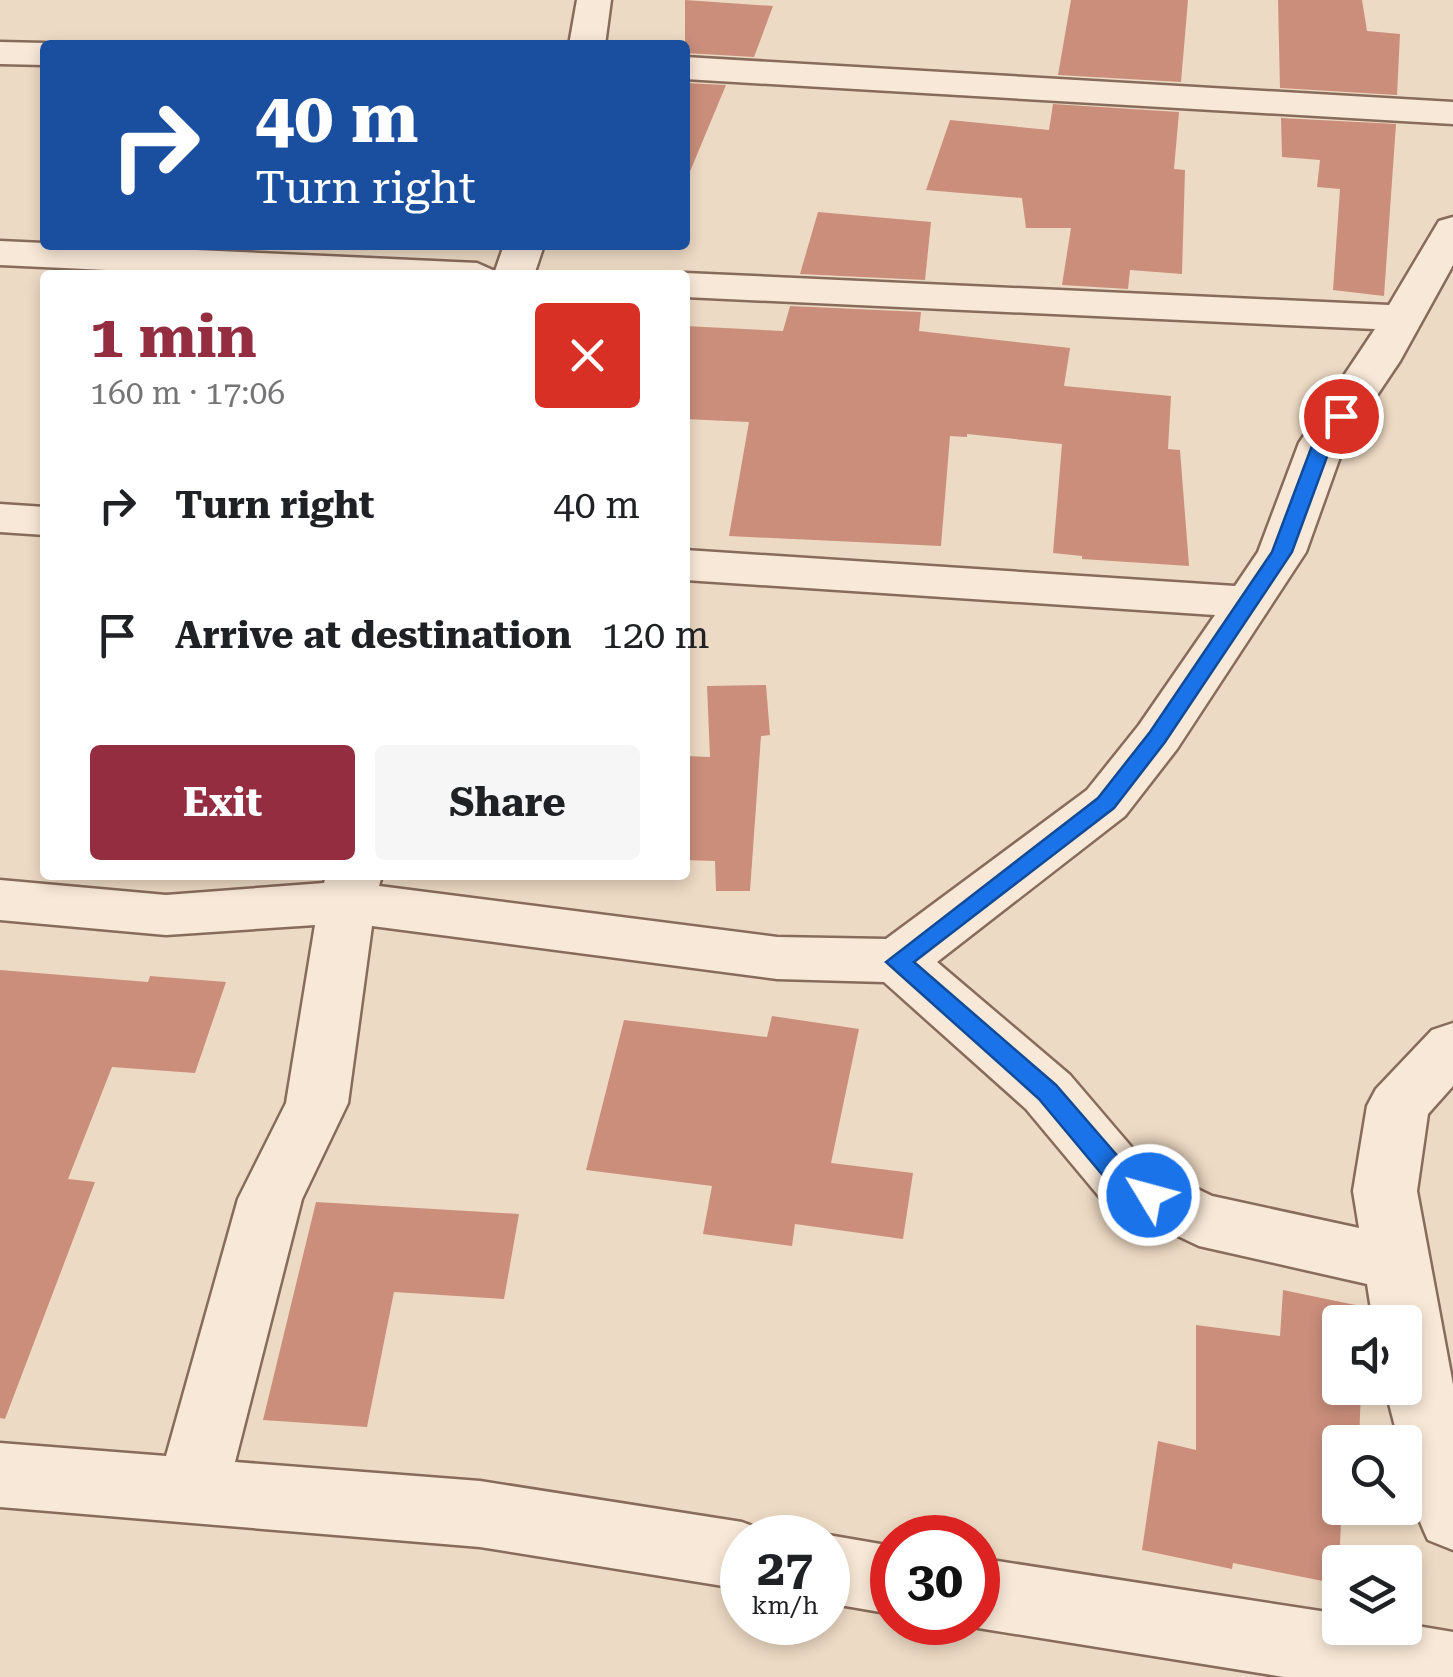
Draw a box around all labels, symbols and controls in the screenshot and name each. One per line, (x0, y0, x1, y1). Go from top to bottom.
text: 40 m (255, 77, 419, 159)
icon: right (90, 80, 220, 210)
text: Turn right (255, 161, 476, 214)
text: 1 min (90, 301, 257, 372)
button: close (535, 303, 640, 408)
text: 160 m · 17:06 (90, 374, 285, 412)
pin (1299, 374, 1384, 459)
icon: arrive (1314, 389, 1369, 444)
icon: right (90, 478, 145, 533)
text: Turn right (175, 483, 374, 527)
text: 40 m (553, 483, 640, 527)
icon: arrive (90, 608, 145, 663)
text: Arrive at destination (175, 613, 571, 657)
text: 120 m (601, 613, 710, 657)
button: Exit (90, 745, 355, 860)
button: Share (375, 745, 640, 860)
position arrow (1097, 1143, 1201, 1247)
map controls (1322, 1305, 1422, 1645)
button: sound (1322, 1305, 1422, 1405)
button: search (1322, 1425, 1422, 1525)
speed limit sign: 30 (870, 1515, 1000, 1645)
text: 27 (757, 1539, 813, 1597)
button: layers (1322, 1545, 1422, 1645)
text: km/h (752, 1591, 818, 1620)

